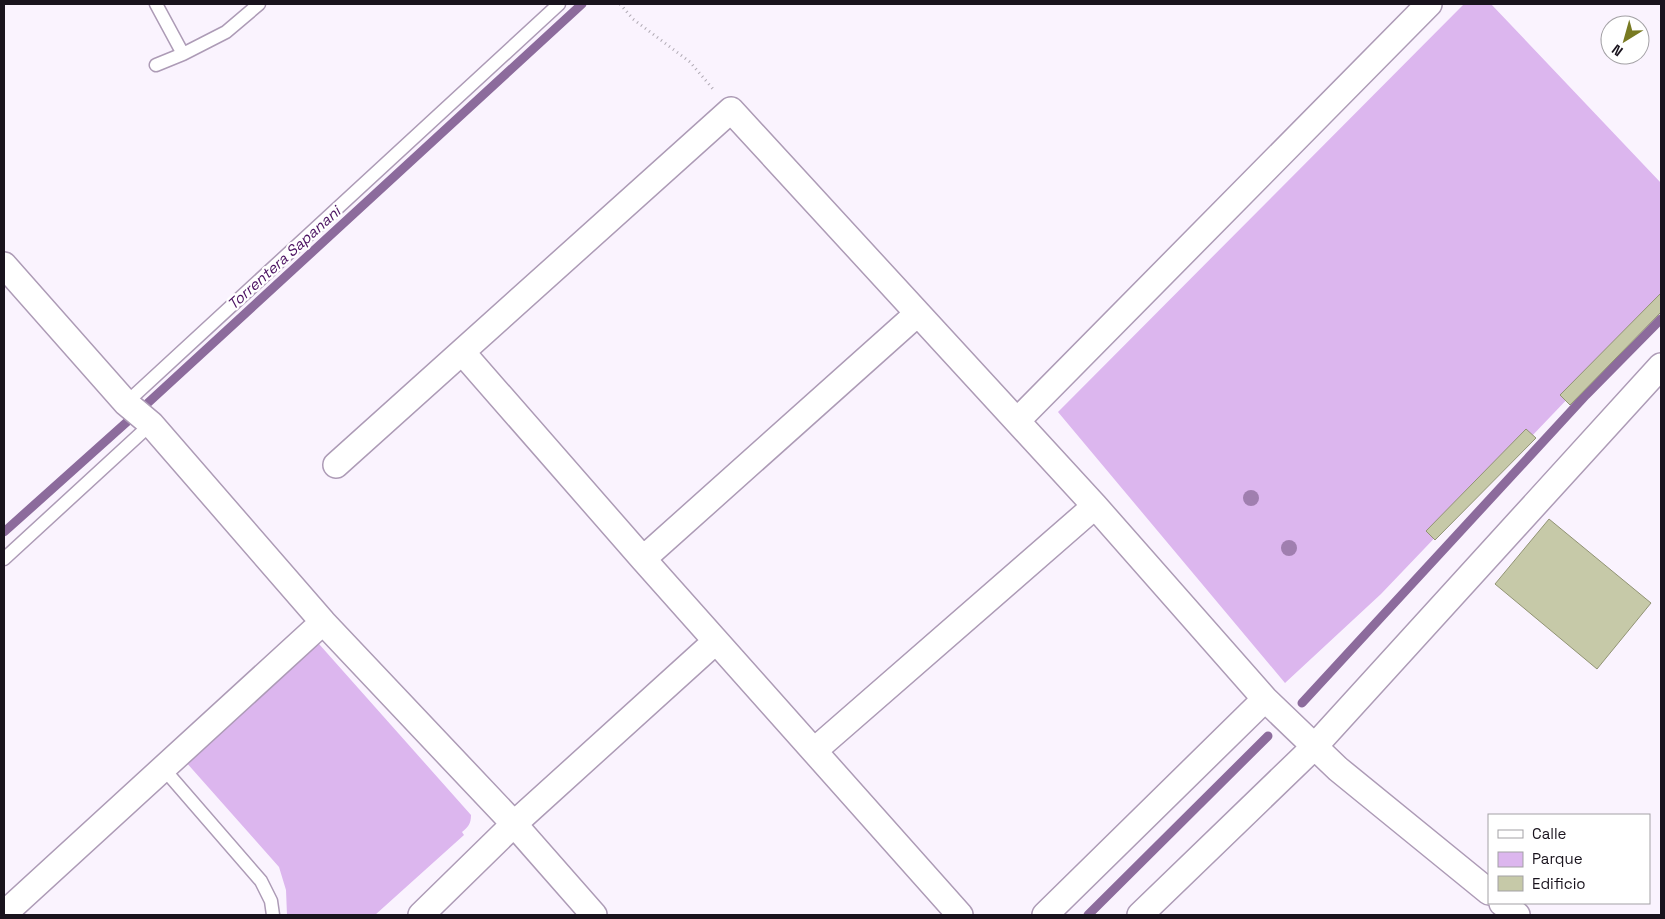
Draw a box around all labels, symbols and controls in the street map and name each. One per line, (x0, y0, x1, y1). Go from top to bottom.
north arrow (1600, 15, 1650, 65)
text: N (1608, 40, 1626, 60)
water label: Torrentera Sapanani (223, 200, 346, 313)
legend (1488, 814, 1650, 904)
text: Calle (1532, 824, 1567, 843)
text: Parque (1532, 849, 1583, 868)
text: Edificio (1532, 874, 1586, 893)

